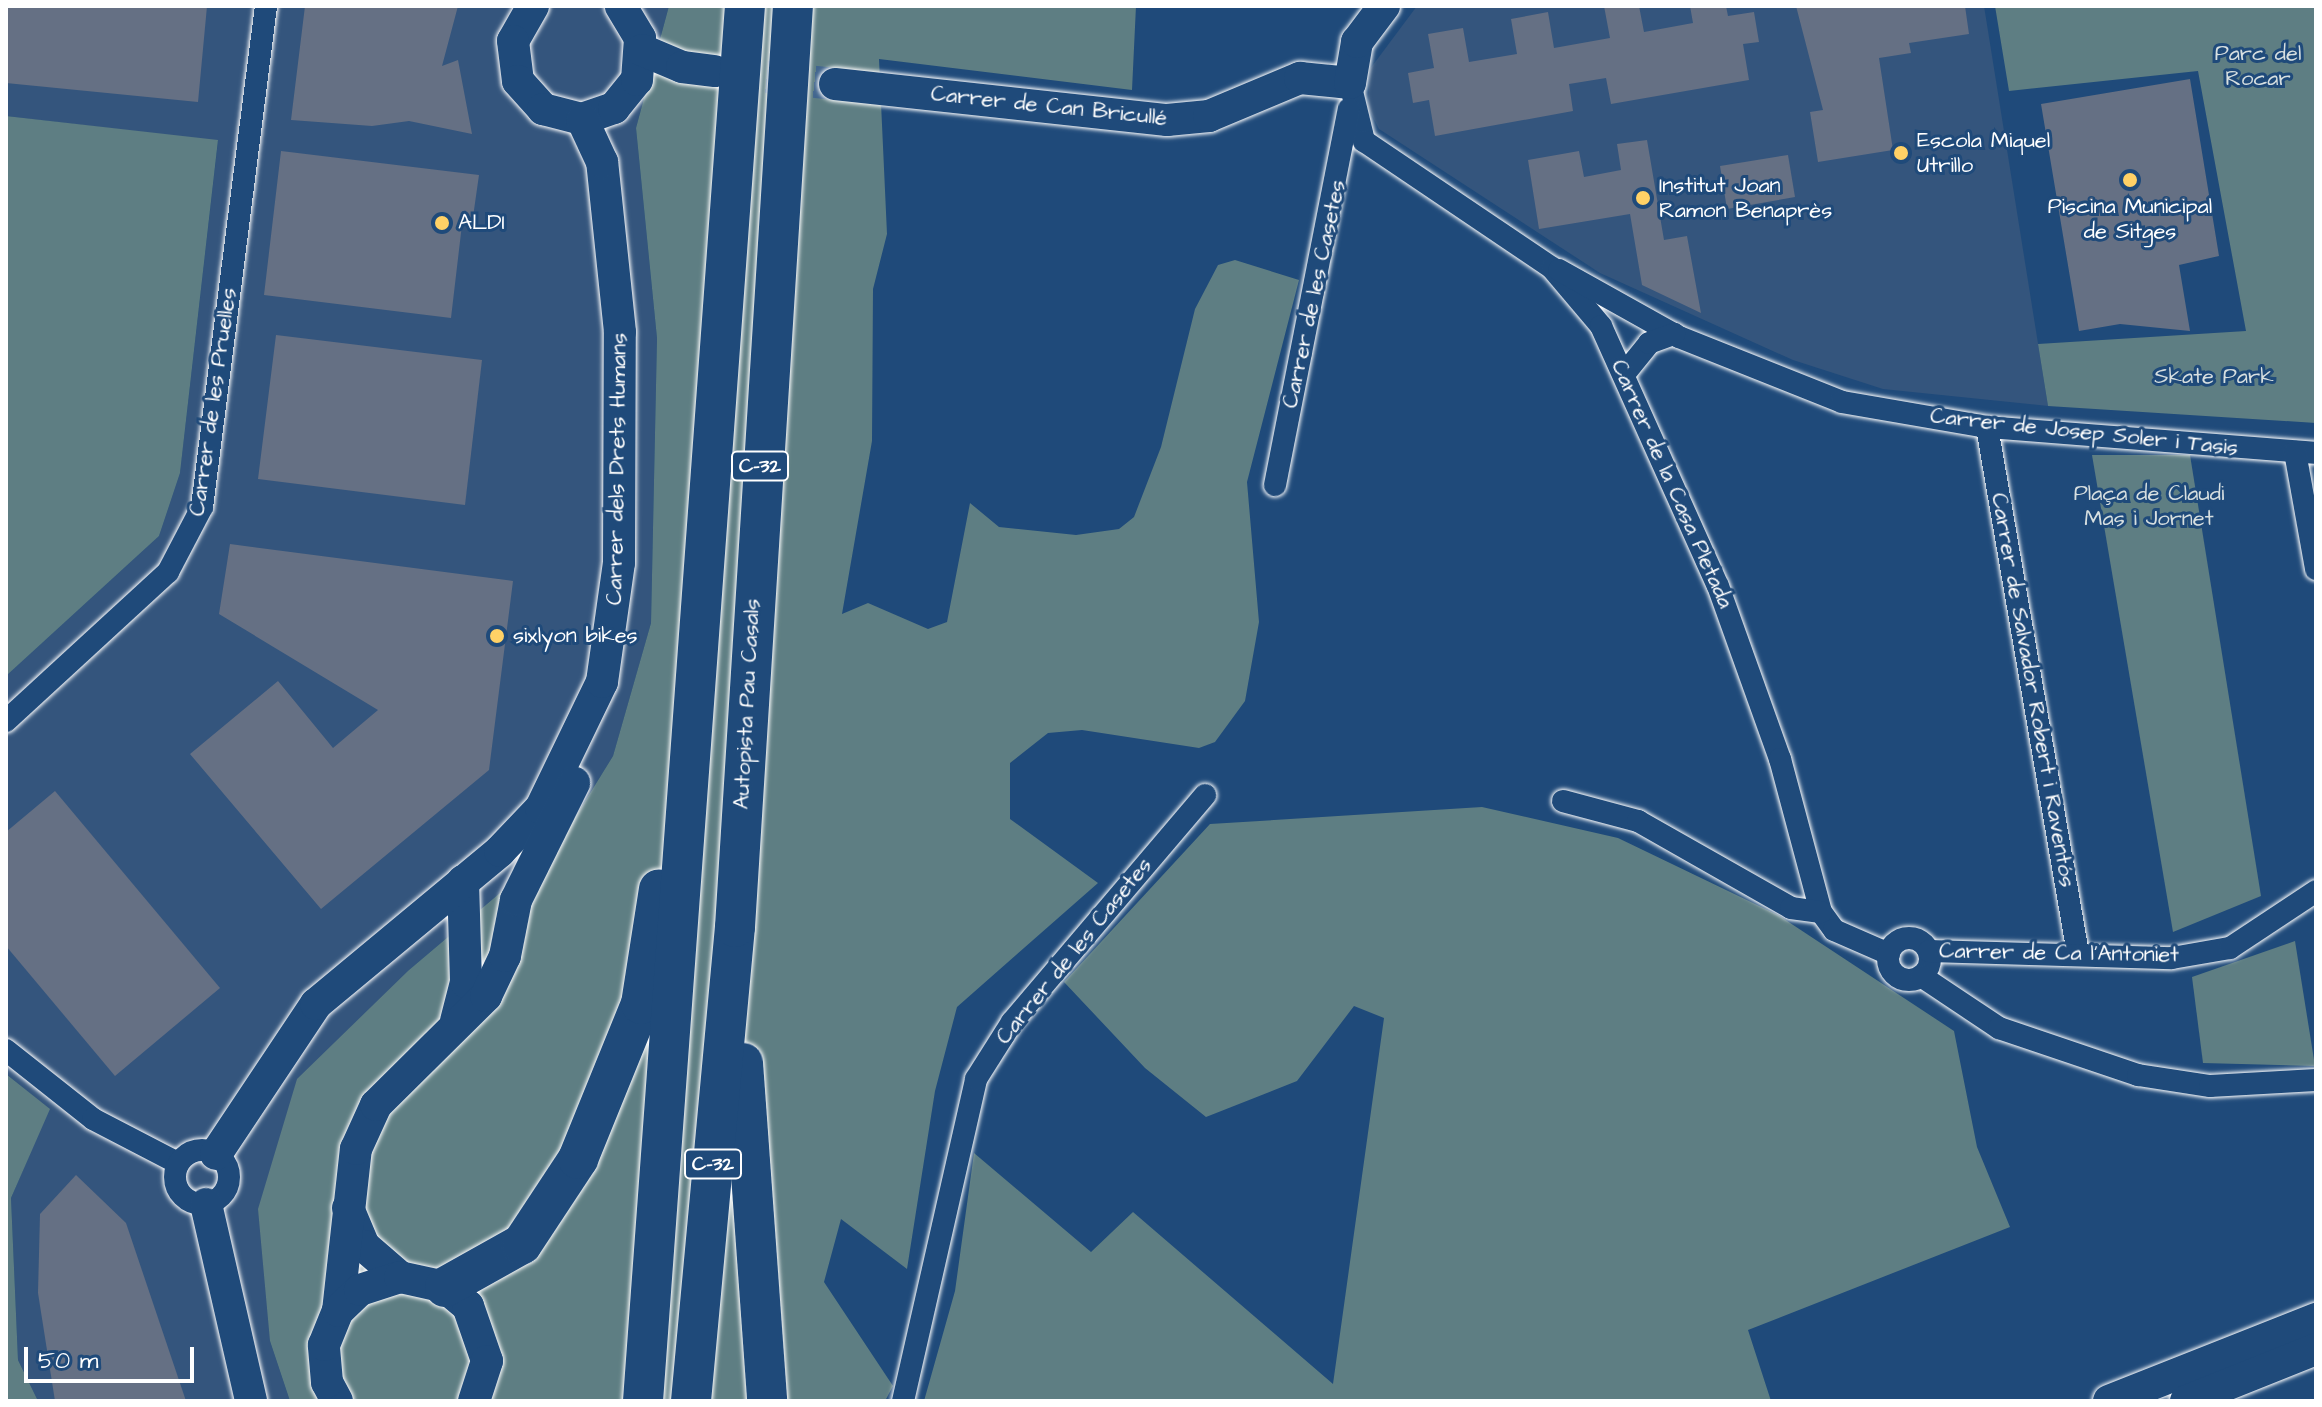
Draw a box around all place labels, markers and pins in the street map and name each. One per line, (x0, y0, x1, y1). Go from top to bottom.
place label: Escola Miquel Utrillo (1917, 127, 2050, 178)
marker: Escola Miquel Utrillo (1892, 144, 1910, 162)
marker: Piscina Municipal de Sitges (2121, 171, 2139, 189)
place label: Institut Joan Ramon Benaprès (1659, 172, 1832, 224)
marker: Institut Joan Ramon Benaprès (1634, 189, 1652, 207)
place label: Piscina Municipal de Sitges (2048, 193, 2212, 244)
place label: ALDI (458, 210, 505, 236)
marker: ALDI (433, 214, 451, 232)
place label: sixlyon bikes (513, 623, 638, 649)
marker: sixlyon bikes (488, 627, 506, 645)

